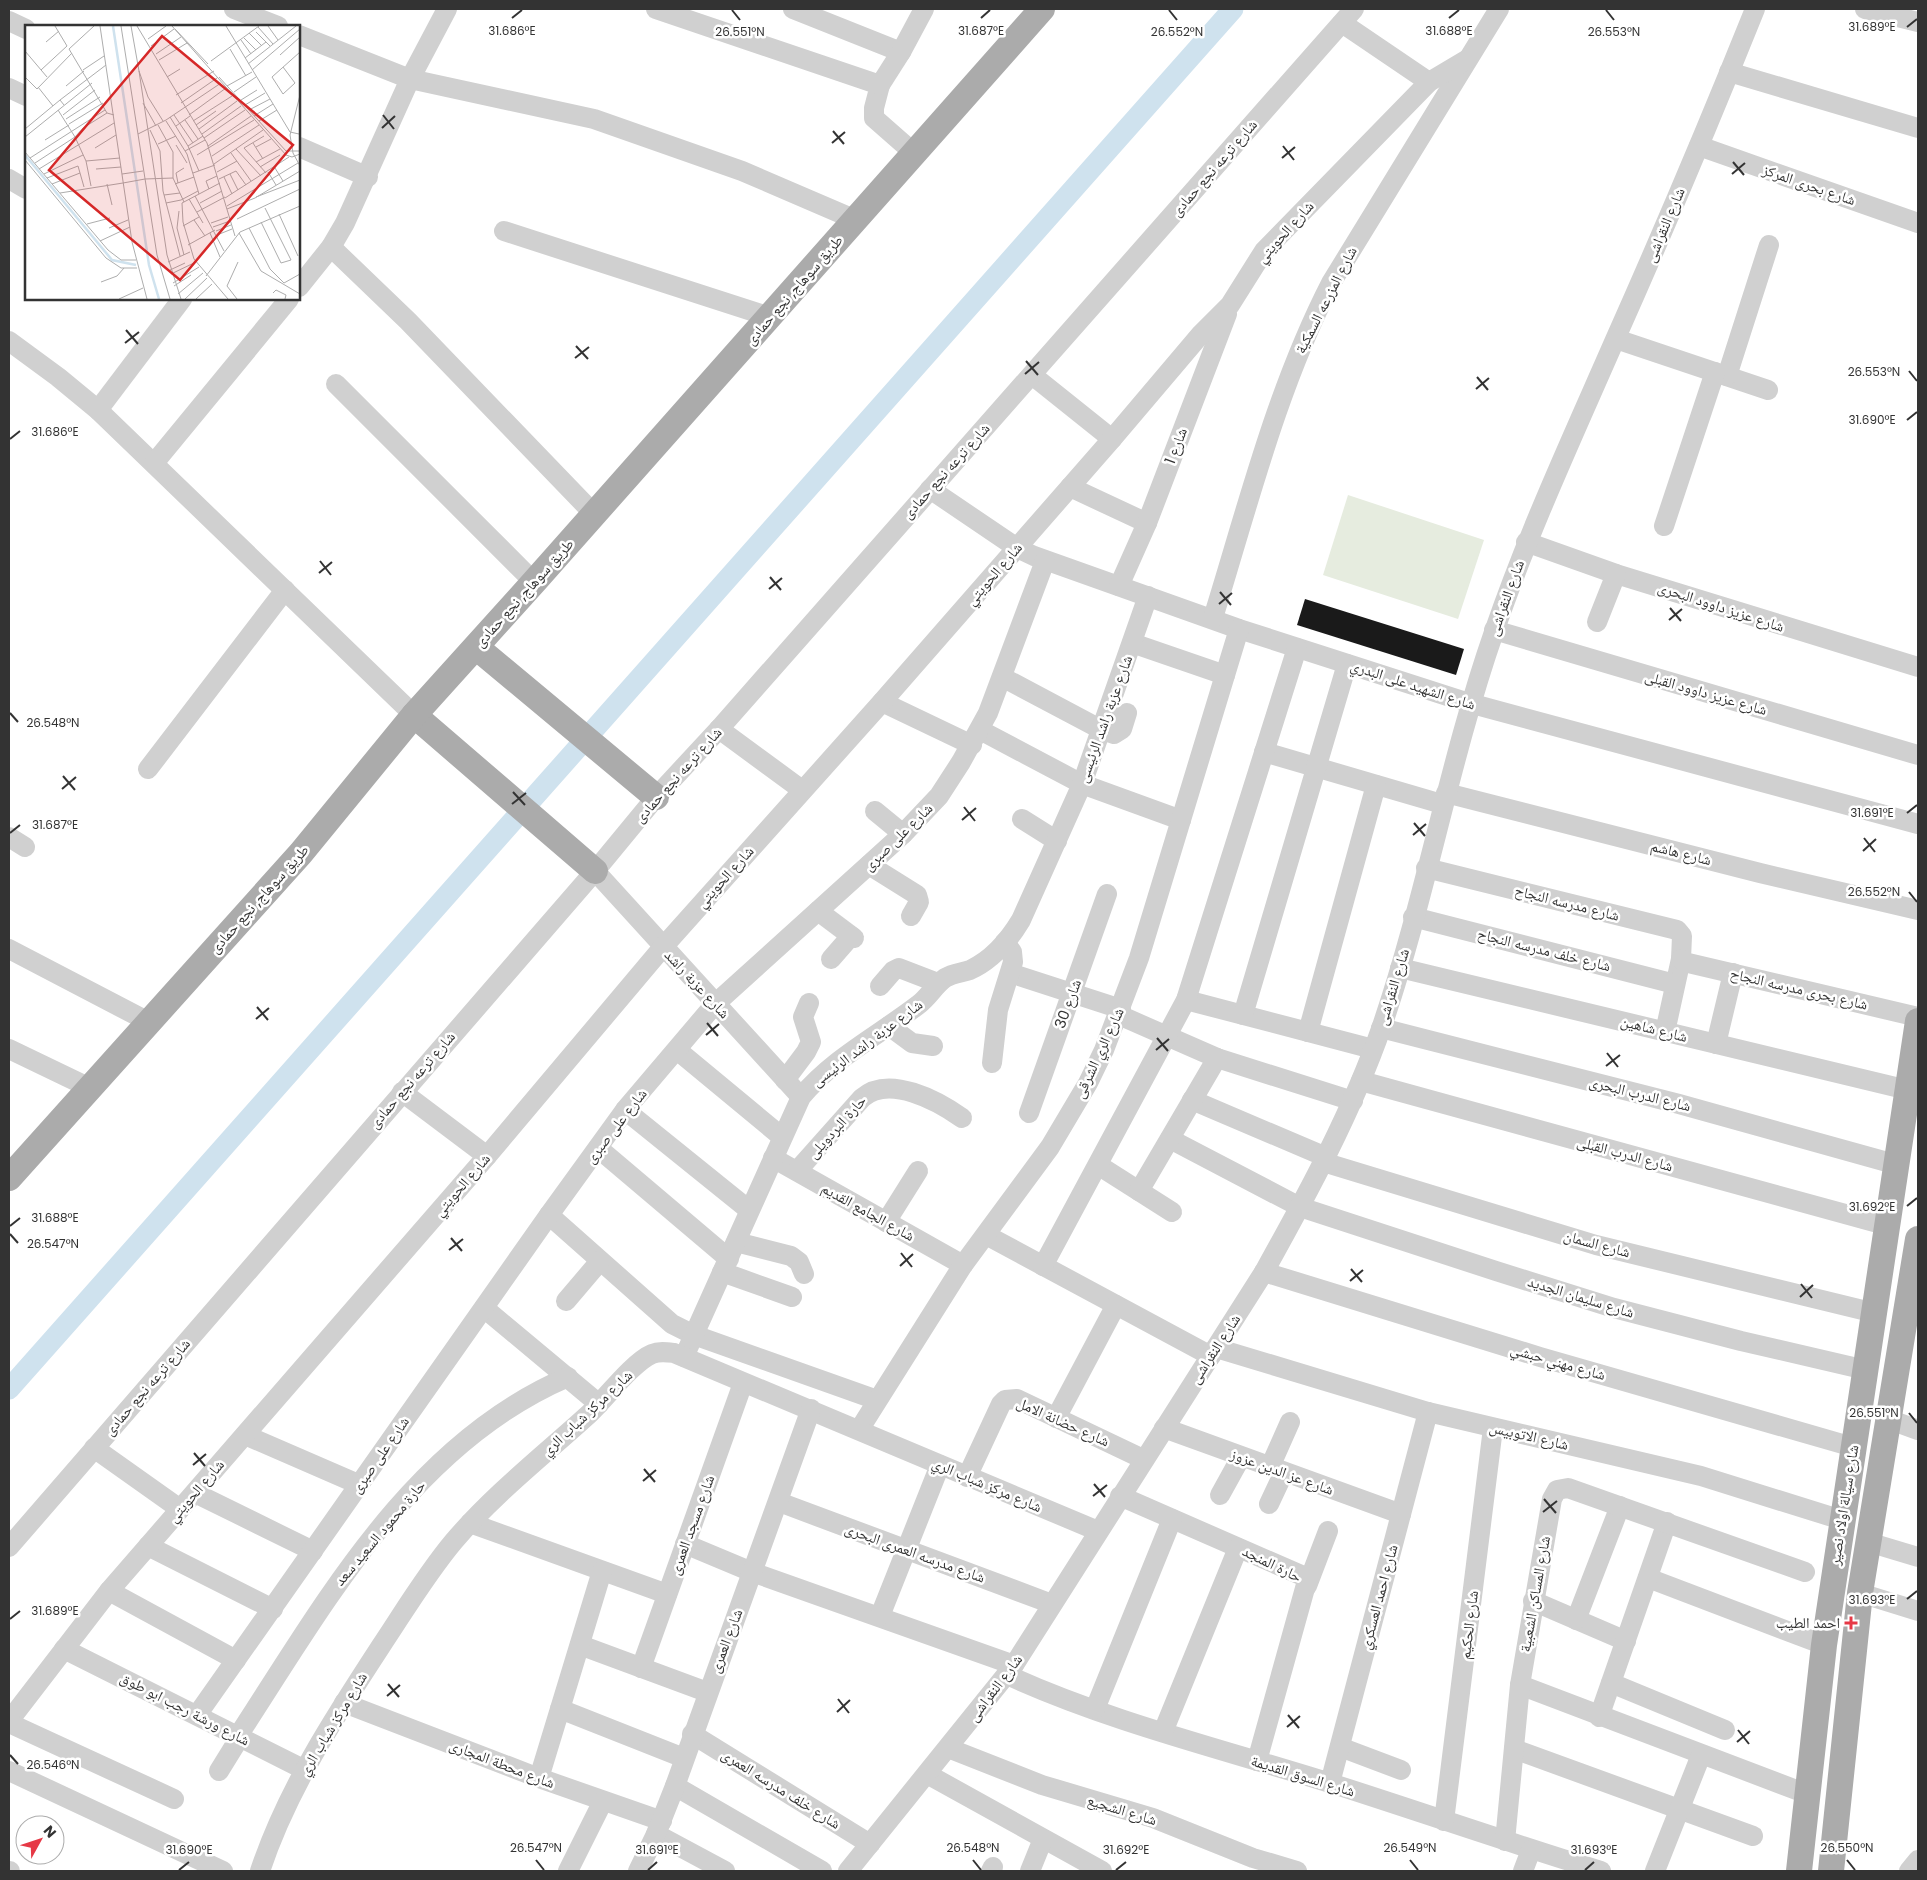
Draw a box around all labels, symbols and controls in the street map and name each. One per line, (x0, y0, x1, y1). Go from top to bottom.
text: 31.689°E (1848, 18, 1896, 35)
text: 31.686°E (488, 22, 536, 39)
text: 31.687°E (958, 22, 1004, 39)
text: 31.688°E (1425, 22, 1473, 39)
text: 26.551°N (715, 23, 765, 40)
text: 26.552°N (1151, 23, 1203, 40)
text: 26.553°N (1588, 23, 1640, 40)
inset map (25, 25, 300, 300)
street label: شارع ترعه نجع حمادى (1166, 115, 1262, 221)
street label: شارع بحرى المركز (1759, 158, 1859, 210)
street label: شارع النقراشى (1639, 184, 1690, 265)
street label: شارع الحويتي (1251, 196, 1320, 269)
street label: طريق سوهاج, نجع حمادى (740, 230, 847, 349)
street label: شارع المزرعه السمكية (1289, 242, 1362, 357)
text: 26.553°N (1848, 363, 1900, 380)
text: 31.690°E (1848, 411, 1896, 428)
street label: شارع ترعه نجع حمادى (897, 418, 994, 523)
text: 31.686°E (31, 423, 79, 440)
street label: شارع 1 (1159, 425, 1192, 467)
street label: طريق سوهاج, نجع حمادى (469, 534, 578, 652)
street label: شارع الحويتي (960, 538, 1028, 611)
street label: شارع النقراشى (1482, 557, 1529, 639)
street label: شارع عزيز داوود البحرى (1655, 576, 1787, 637)
street label: شارع عزبة راشد الرئيسى (1072, 652, 1137, 785)
street label: شارع الشهيد على البدري (1347, 654, 1478, 716)
street label: شارع عزيز داوود القبلى (1643, 665, 1770, 720)
text: 26.548°N (26, 714, 80, 731)
street label: شارع ترعه نجع حمادى (629, 722, 726, 827)
street label: شارع على صبرى (858, 798, 937, 875)
text: 31.691°E (1850, 804, 1894, 821)
text: 31.687°E (32, 816, 78, 833)
street label: شارع هاشم (1649, 835, 1714, 870)
street label: طريق سوهاج, نجع حمادى (204, 840, 313, 958)
street label: شارع الحويتي (691, 841, 760, 914)
street label: شارع مدرسه النجاح (1512, 879, 1622, 926)
text: 26.552°N (1848, 883, 1900, 900)
street label: شارع خلف مدرسه النجاح (1475, 923, 1613, 976)
street label: شارع عزبة راشد (660, 945, 735, 1023)
street label: شارع النقراشى (1371, 946, 1414, 1028)
street label: شارع بحرى مدرسه النجاح (1728, 962, 1870, 1015)
street label: شارع 30 (1049, 976, 1086, 1031)
street label: شارع عزبة راشد الرئيسى (807, 994, 927, 1091)
street label: شارع الري الشرقى (1068, 1004, 1130, 1102)
street label: شارع شاهين (1619, 1010, 1690, 1047)
street label: شارع ترعه نجع حمادى (364, 1027, 460, 1133)
street label: شارع الدرب البحرى (1587, 1071, 1693, 1116)
street label: شارع على صبرى (580, 1084, 652, 1167)
street label: حارة البردويلى (802, 1090, 871, 1163)
street label: شارع الدرب القبلى (1575, 1131, 1676, 1176)
street label: شارع الحويتي (428, 1149, 496, 1222)
street label: شارع الجامع القديم (818, 1177, 919, 1246)
text: 31.692°E (1849, 1198, 1895, 1215)
text: 31.688°E (31, 1209, 79, 1226)
street label: شارع السمان (1562, 1225, 1633, 1262)
text: 26.547°N (27, 1235, 79, 1252)
street label: شارع سليمان الجديد (1525, 1270, 1637, 1323)
street label: شارع النقراشى (1184, 1310, 1245, 1388)
street label: شارع ترعه نجع حمادى (99, 1334, 195, 1440)
street label: شارع مهني حبشي (1508, 1338, 1608, 1387)
street label: شارع مركز شباب الري (537, 1365, 638, 1462)
street label: شارع حضانة الامل (1013, 1392, 1113, 1451)
text: 26.551°N (1849, 1404, 1899, 1421)
street label: شارع على صبرى (345, 1412, 414, 1497)
street label: شارع الاتوبيس (1487, 1416, 1571, 1455)
street label: شارع عز الدين عزوز (1227, 1443, 1337, 1500)
street label: شارع سيالة اولاد نصير (1823, 1443, 1863, 1568)
street label: شارع مركز شباب الري (928, 1452, 1045, 1519)
street label: شارع الحويتي (162, 1455, 230, 1528)
street label: شارع مسجد العمرى (664, 1472, 719, 1578)
street label: حارة محمود السعيد سعد (329, 1475, 430, 1590)
street label: شارع مدرسه العمرى البحرى (842, 1517, 988, 1588)
street label: شارع المساكن الشعبية (1514, 1534, 1555, 1654)
street label: حارة المنجد (1239, 1540, 1306, 1587)
street label: شارع احمد العسكري (1354, 1542, 1404, 1652)
street label: شارع الحكيم (1454, 1589, 1483, 1661)
text: 31.693°E (1849, 1591, 1895, 1608)
text: 31.689°E (31, 1602, 79, 1619)
street label: شارع العمرى (704, 1606, 747, 1676)
place label: احمد الطيب (1776, 1612, 1840, 1633)
marker: احمد الطيب (1844, 1616, 1858, 1630)
street label: شارع النقراشى (962, 1650, 1027, 1726)
street label: شارع ورشة رجب ابو طوق (117, 1667, 254, 1750)
street label: شارع مركز شباب الري (293, 1668, 373, 1780)
street label: شارع محطة المجارى (446, 1734, 558, 1793)
street label: شارع خلف مدرسه العمرى (718, 1743, 845, 1834)
street label: شارع السوق القديمة (1249, 1750, 1358, 1801)
text: 26.546°N (26, 1756, 80, 1773)
street label: شارع الشجيع (1085, 1789, 1160, 1830)
north arrow (15, 1815, 65, 1865)
text: N (39, 1821, 61, 1842)
text: 26.547°N (510, 1839, 562, 1856)
text: 26.548°N (946, 1839, 1000, 1856)
text: 26.549°N (1383, 1839, 1437, 1856)
text: 26.550°N (1820, 1839, 1874, 1856)
text: 31.690°E (165, 1841, 213, 1858)
text: 31.691°E (635, 1841, 679, 1858)
text: 31.692°E (1103, 1841, 1149, 1858)
text: 31.693°E (1571, 1841, 1617, 1858)

